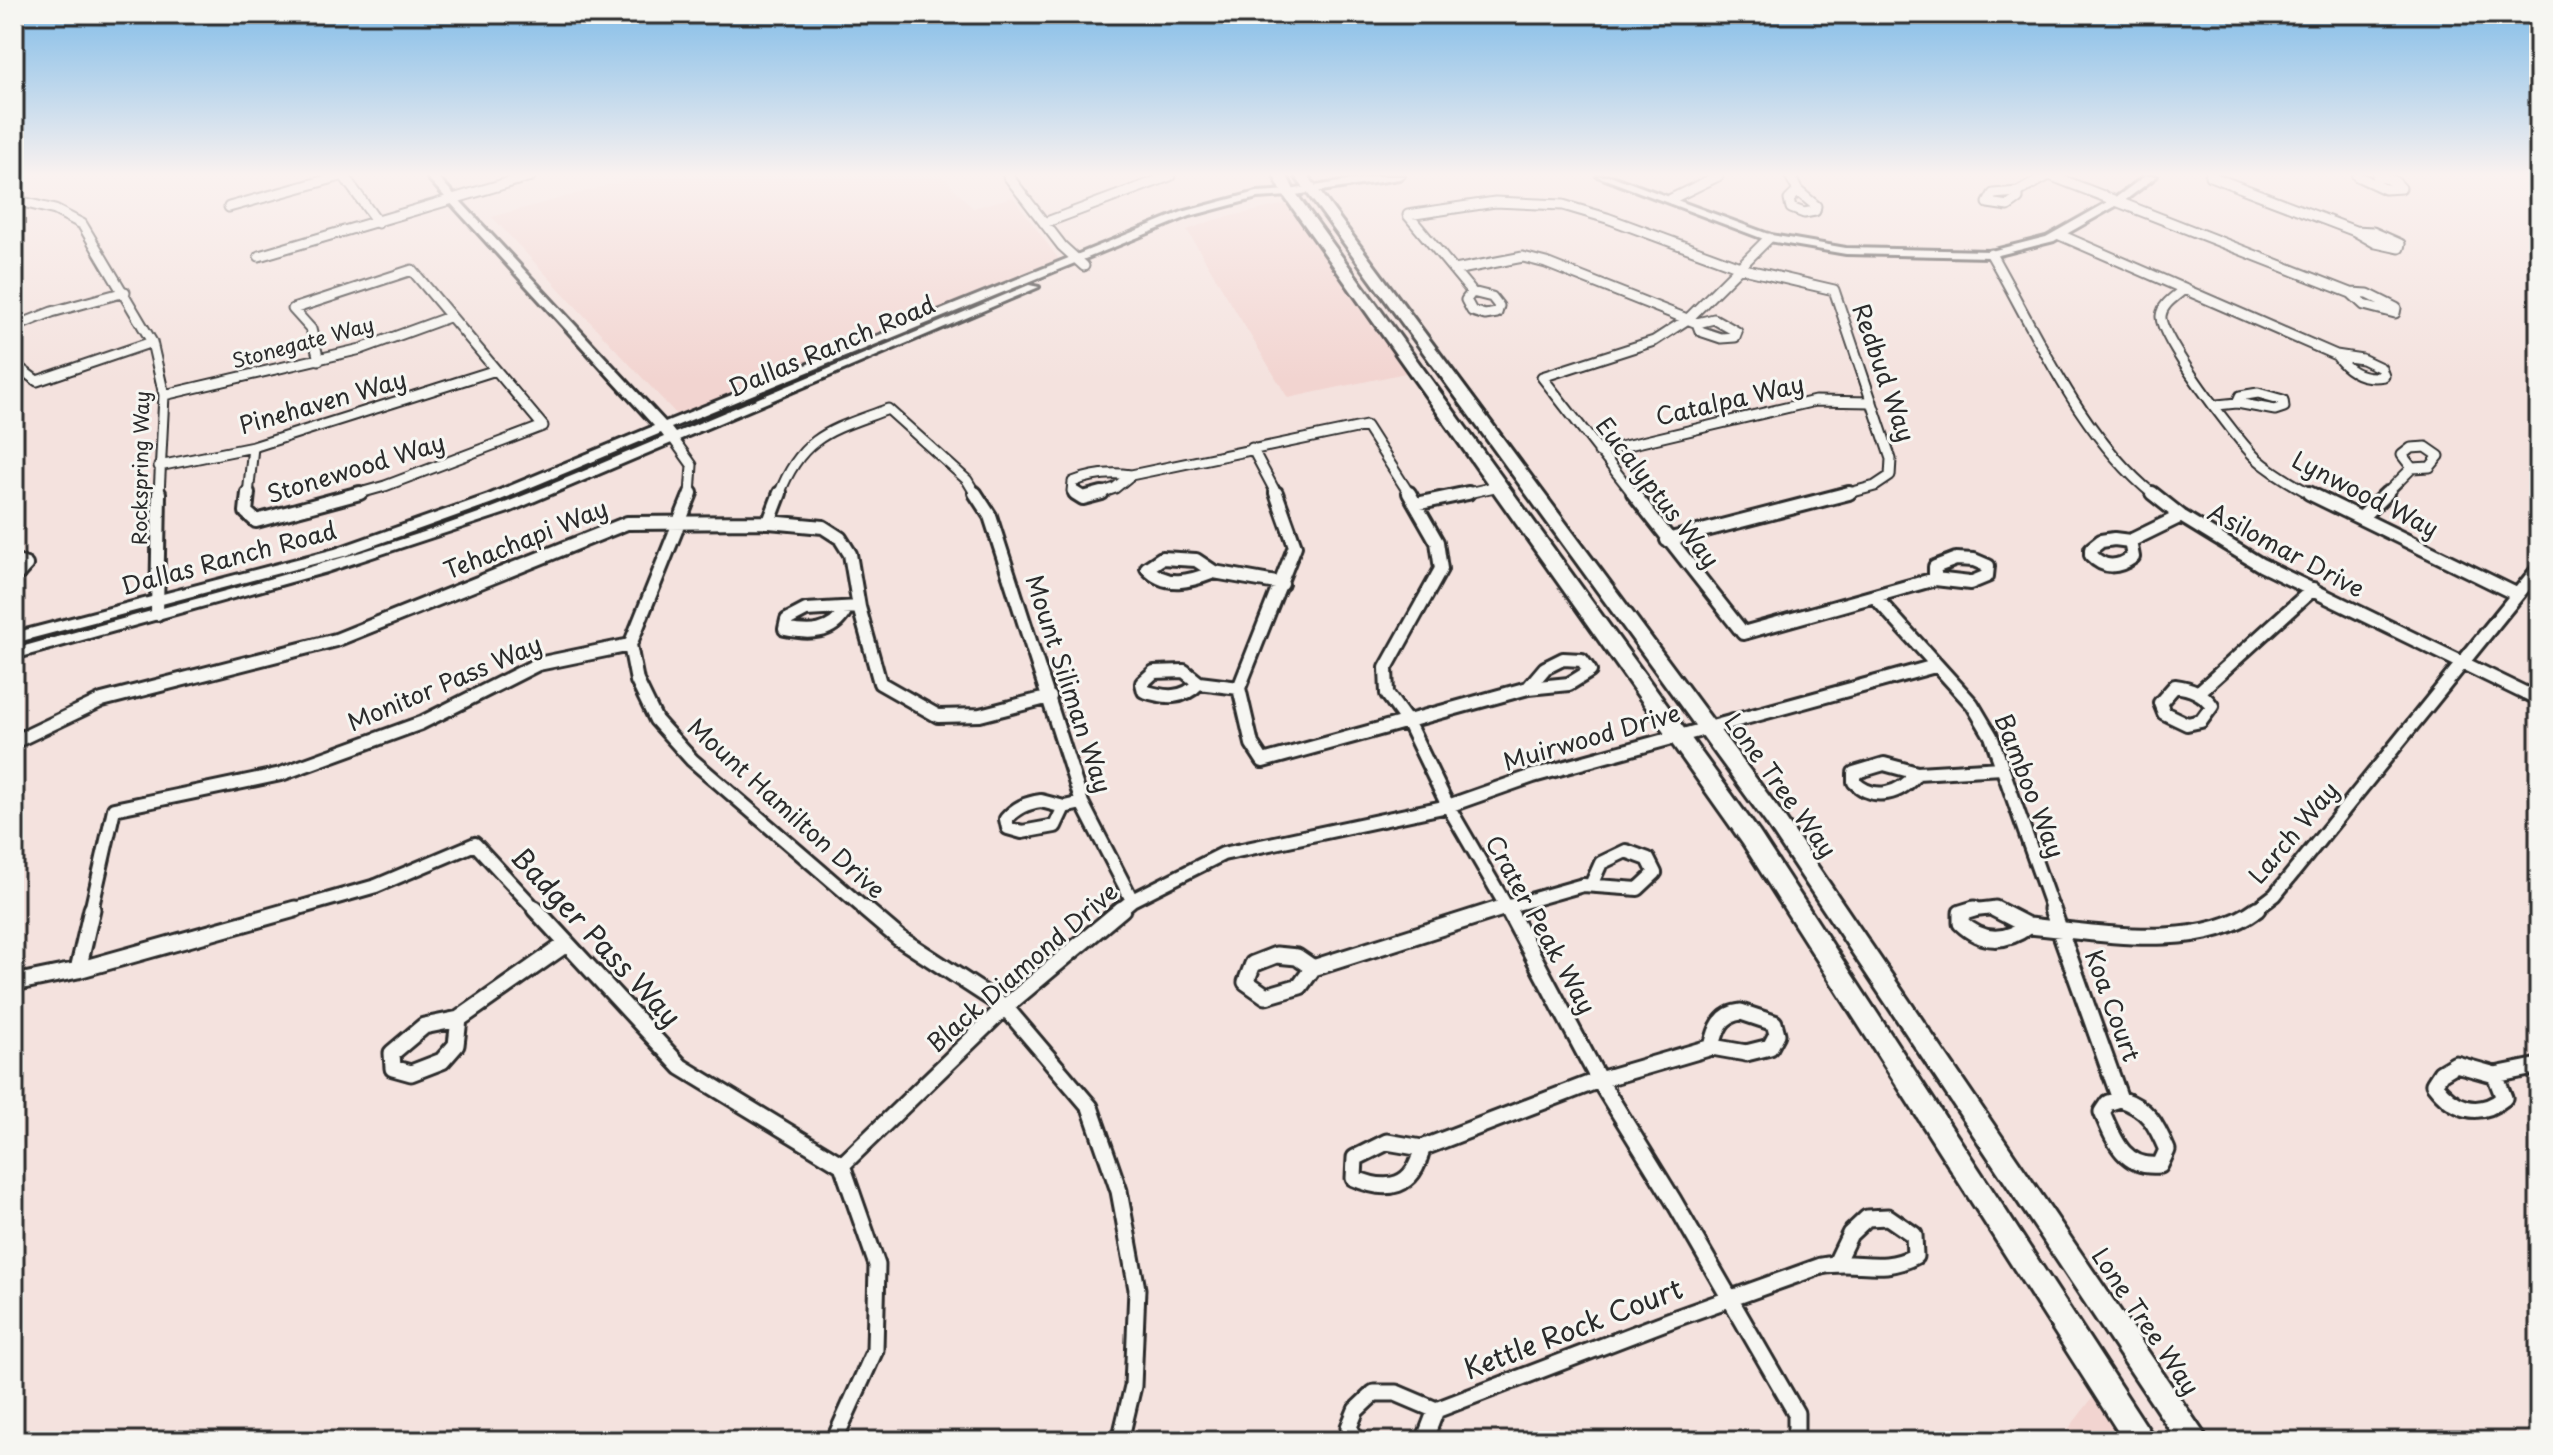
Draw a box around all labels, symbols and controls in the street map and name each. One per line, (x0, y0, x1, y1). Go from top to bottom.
street label: Dallas Ranch Road (722, 285, 940, 405)
street label: Redbud Way (1844, 298, 1925, 446)
street label: Stonegate Way (228, 309, 377, 375)
street label: Pinehaven Way (235, 360, 410, 442)
street label: Catalpa Way (1652, 364, 1807, 434)
street label: Rockspring Way (124, 391, 156, 545)
street label: Eucalyptus Way (1588, 408, 1729, 575)
street label: Stonewood Way (262, 423, 449, 511)
street label: Lynwood Way (2286, 441, 2445, 546)
street label: Tehachapi Way (438, 489, 613, 587)
street label: Asilomar Drive (2202, 493, 2372, 606)
street label: Dallas Ranch Road (117, 511, 340, 603)
street label: Mount Siliman Way (1018, 570, 1122, 797)
street label: Monitor Pass Way (341, 625, 547, 739)
street label: Muirwood Drive (1499, 694, 1684, 779)
street label: Lone Tree Way (1717, 705, 1847, 865)
street label: Bamboo Way (1987, 708, 2075, 863)
street label: Mount Hamilton Drive (680, 709, 894, 906)
street label: Larch Way (2239, 773, 2346, 891)
street label: Crater Peak Way (1478, 828, 1606, 1020)
street label: Badger Pass Way (502, 836, 692, 1036)
street label: Black Diamond Drive (918, 873, 1125, 1060)
street label: Koa Court (2077, 944, 2151, 1066)
street label: Lone Tree Way (2084, 1240, 2209, 1402)
street label: Kettle Rock Court (1456, 1266, 1688, 1389)

